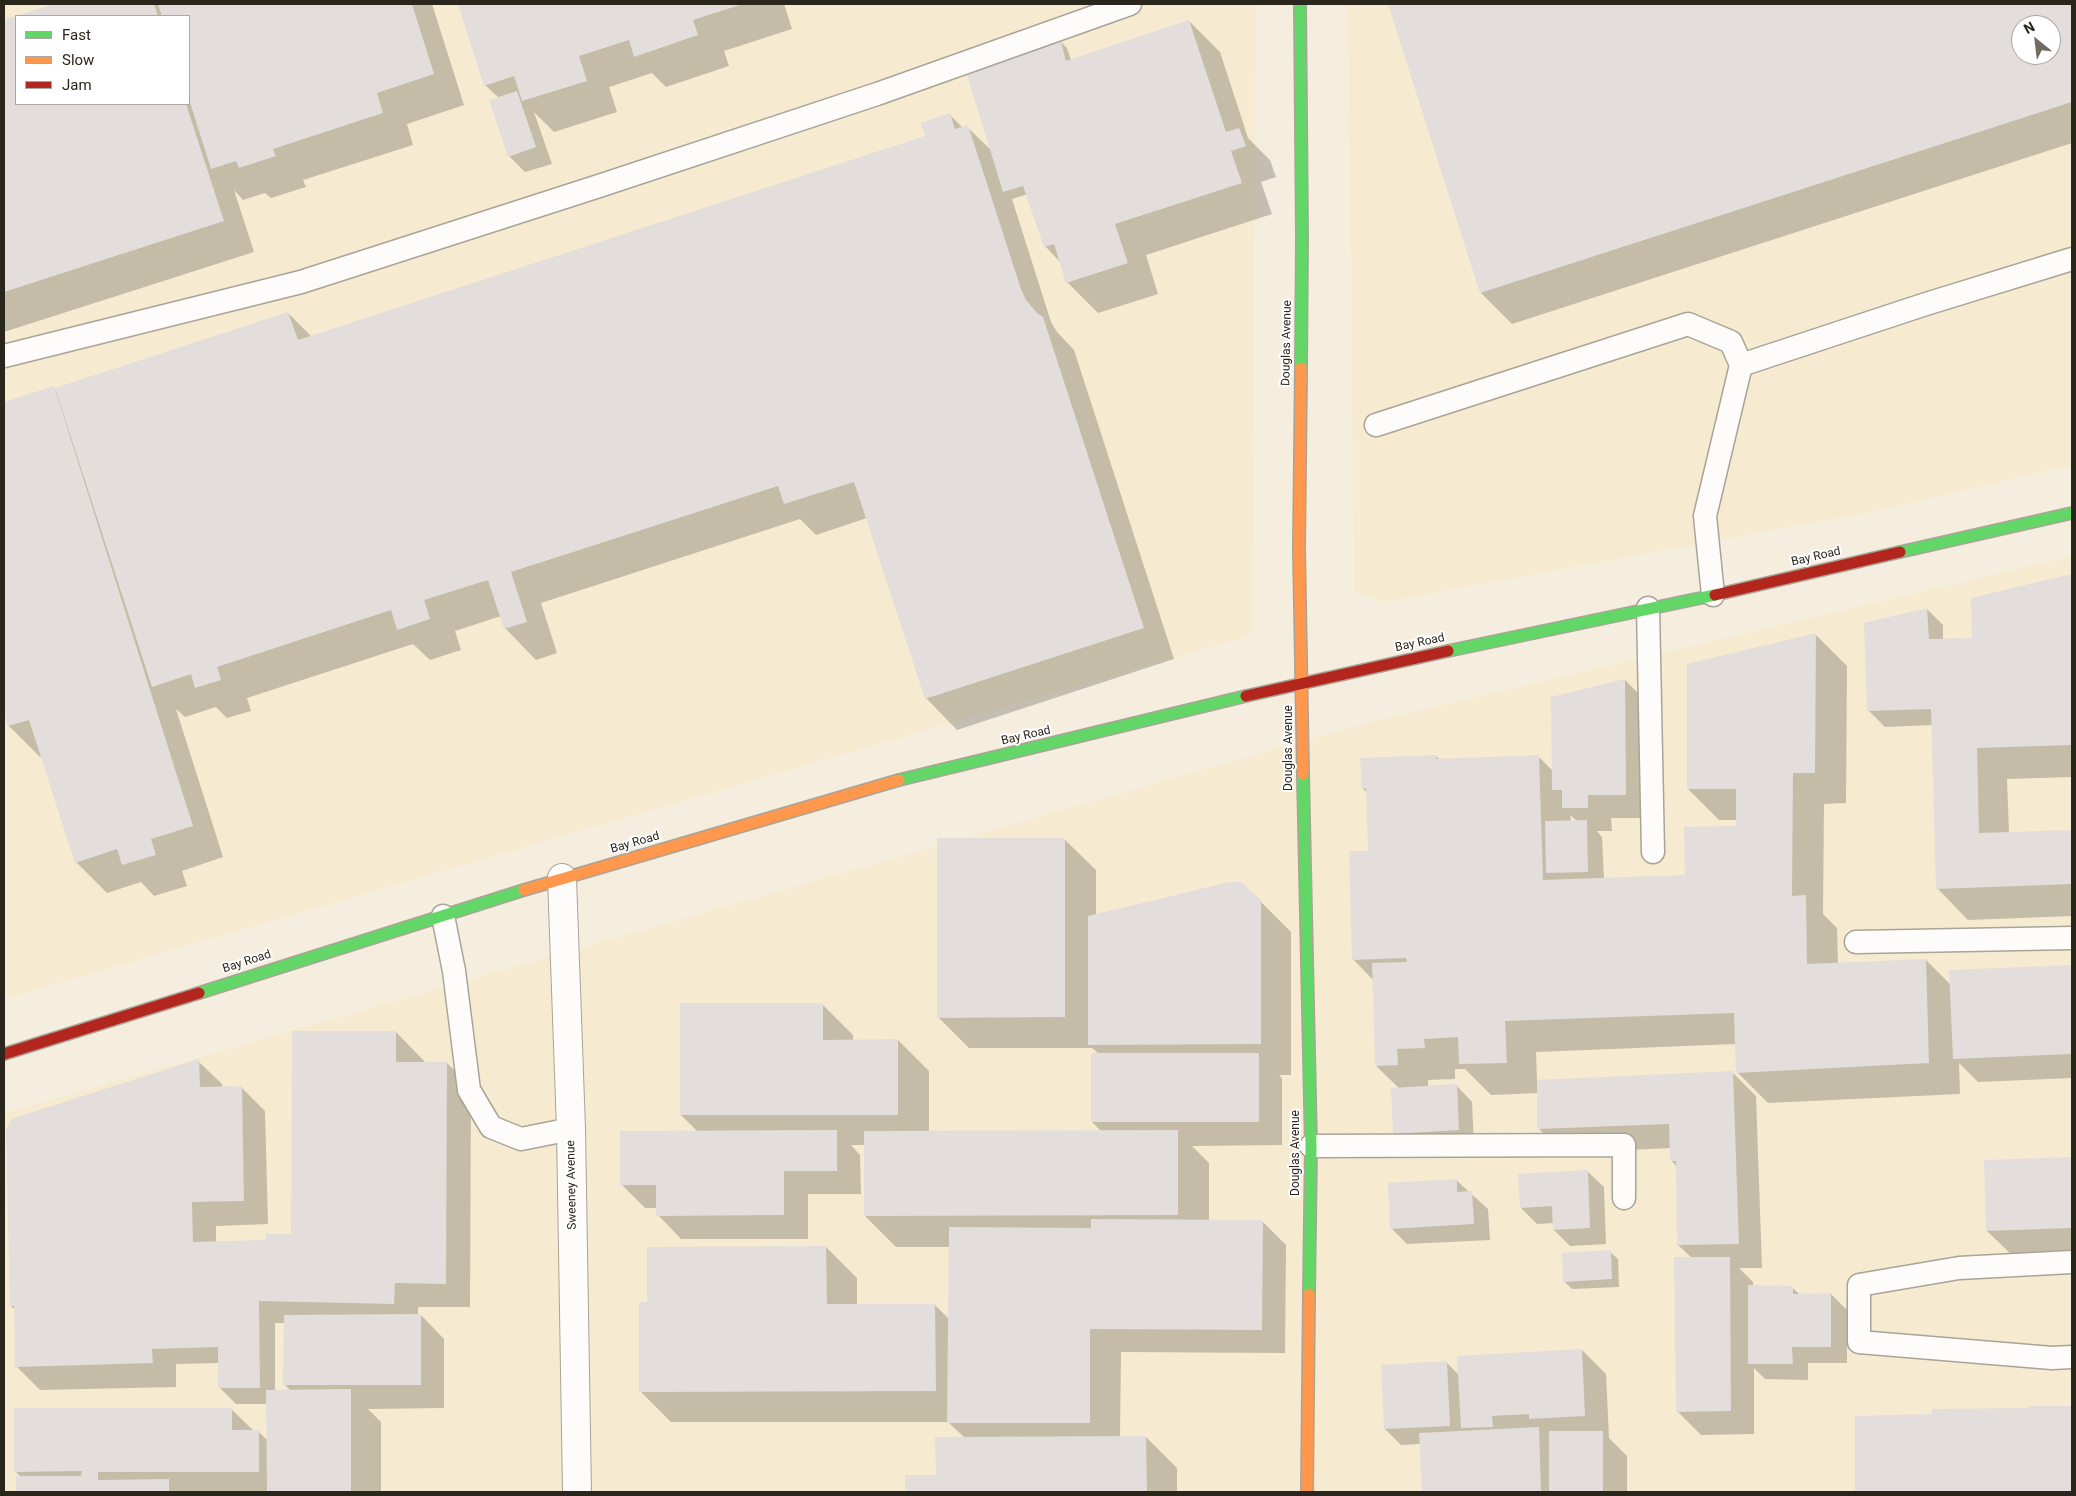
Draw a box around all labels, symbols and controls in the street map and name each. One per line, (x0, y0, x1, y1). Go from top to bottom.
legend (15, 15, 190, 105)
north arrow (2011, 15, 2061, 65)
text: N (2021, 18, 2037, 37)
text: Fast (62, 26, 91, 44)
text: Slow (62, 51, 94, 69)
text: Jam (62, 76, 92, 94)
street label: Douglas Avenue (1279, 300, 1295, 386)
street label: Bay Road (1790, 544, 1842, 570)
street label: Bay Road (1394, 631, 1446, 655)
street label: Douglas Avenue (1282, 705, 1296, 791)
street label: Bay Road (1000, 723, 1052, 749)
street label: Bay Road (609, 829, 661, 857)
street label: Bay Road (221, 947, 273, 977)
street label: Douglas Avenue (1289, 1110, 1303, 1196)
street label: Sweeney Avenue (564, 1140, 580, 1230)

